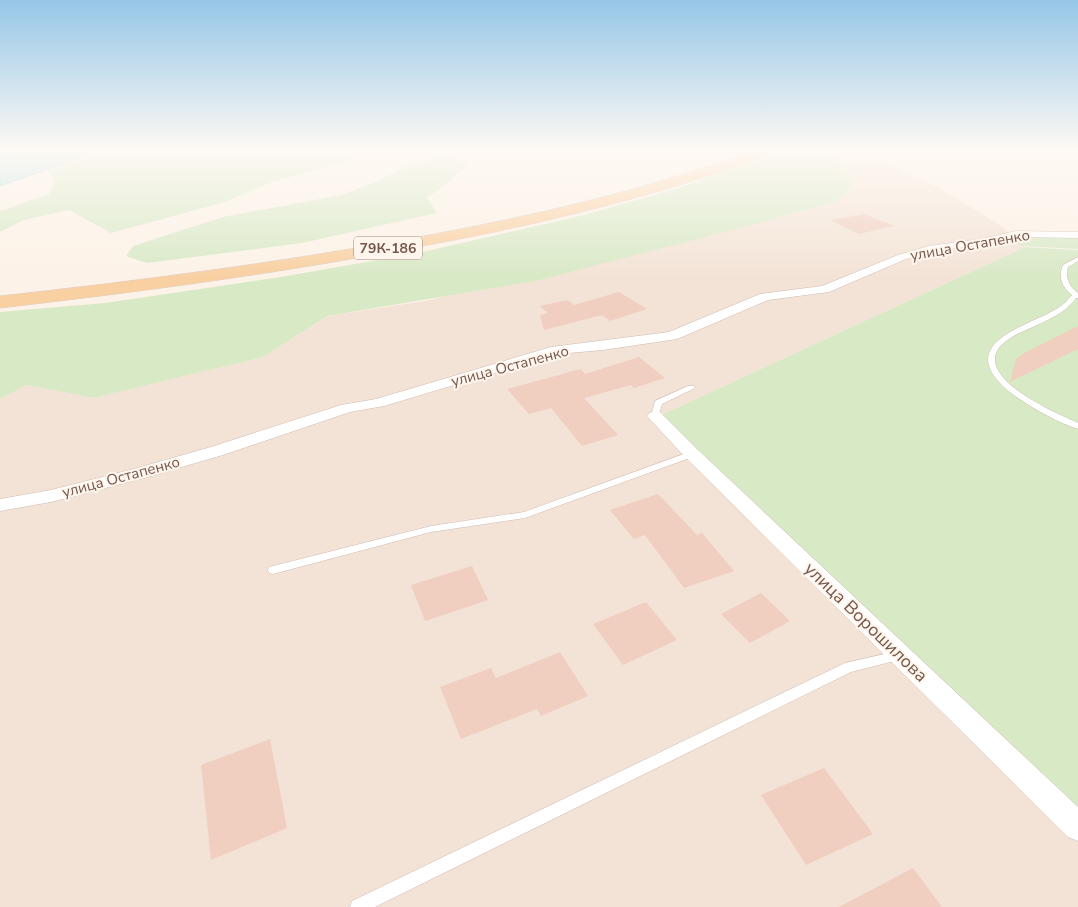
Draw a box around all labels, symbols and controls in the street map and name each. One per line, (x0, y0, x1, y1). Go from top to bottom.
street label: улица Остапенко (909, 225, 1031, 265)
road number: 79К-186 (354, 237, 422, 260)
street label: улица Остапенко (449, 341, 571, 391)
street label: улица Остапенко (60, 452, 182, 502)
street label: улица Ворошилова (799, 557, 933, 687)

